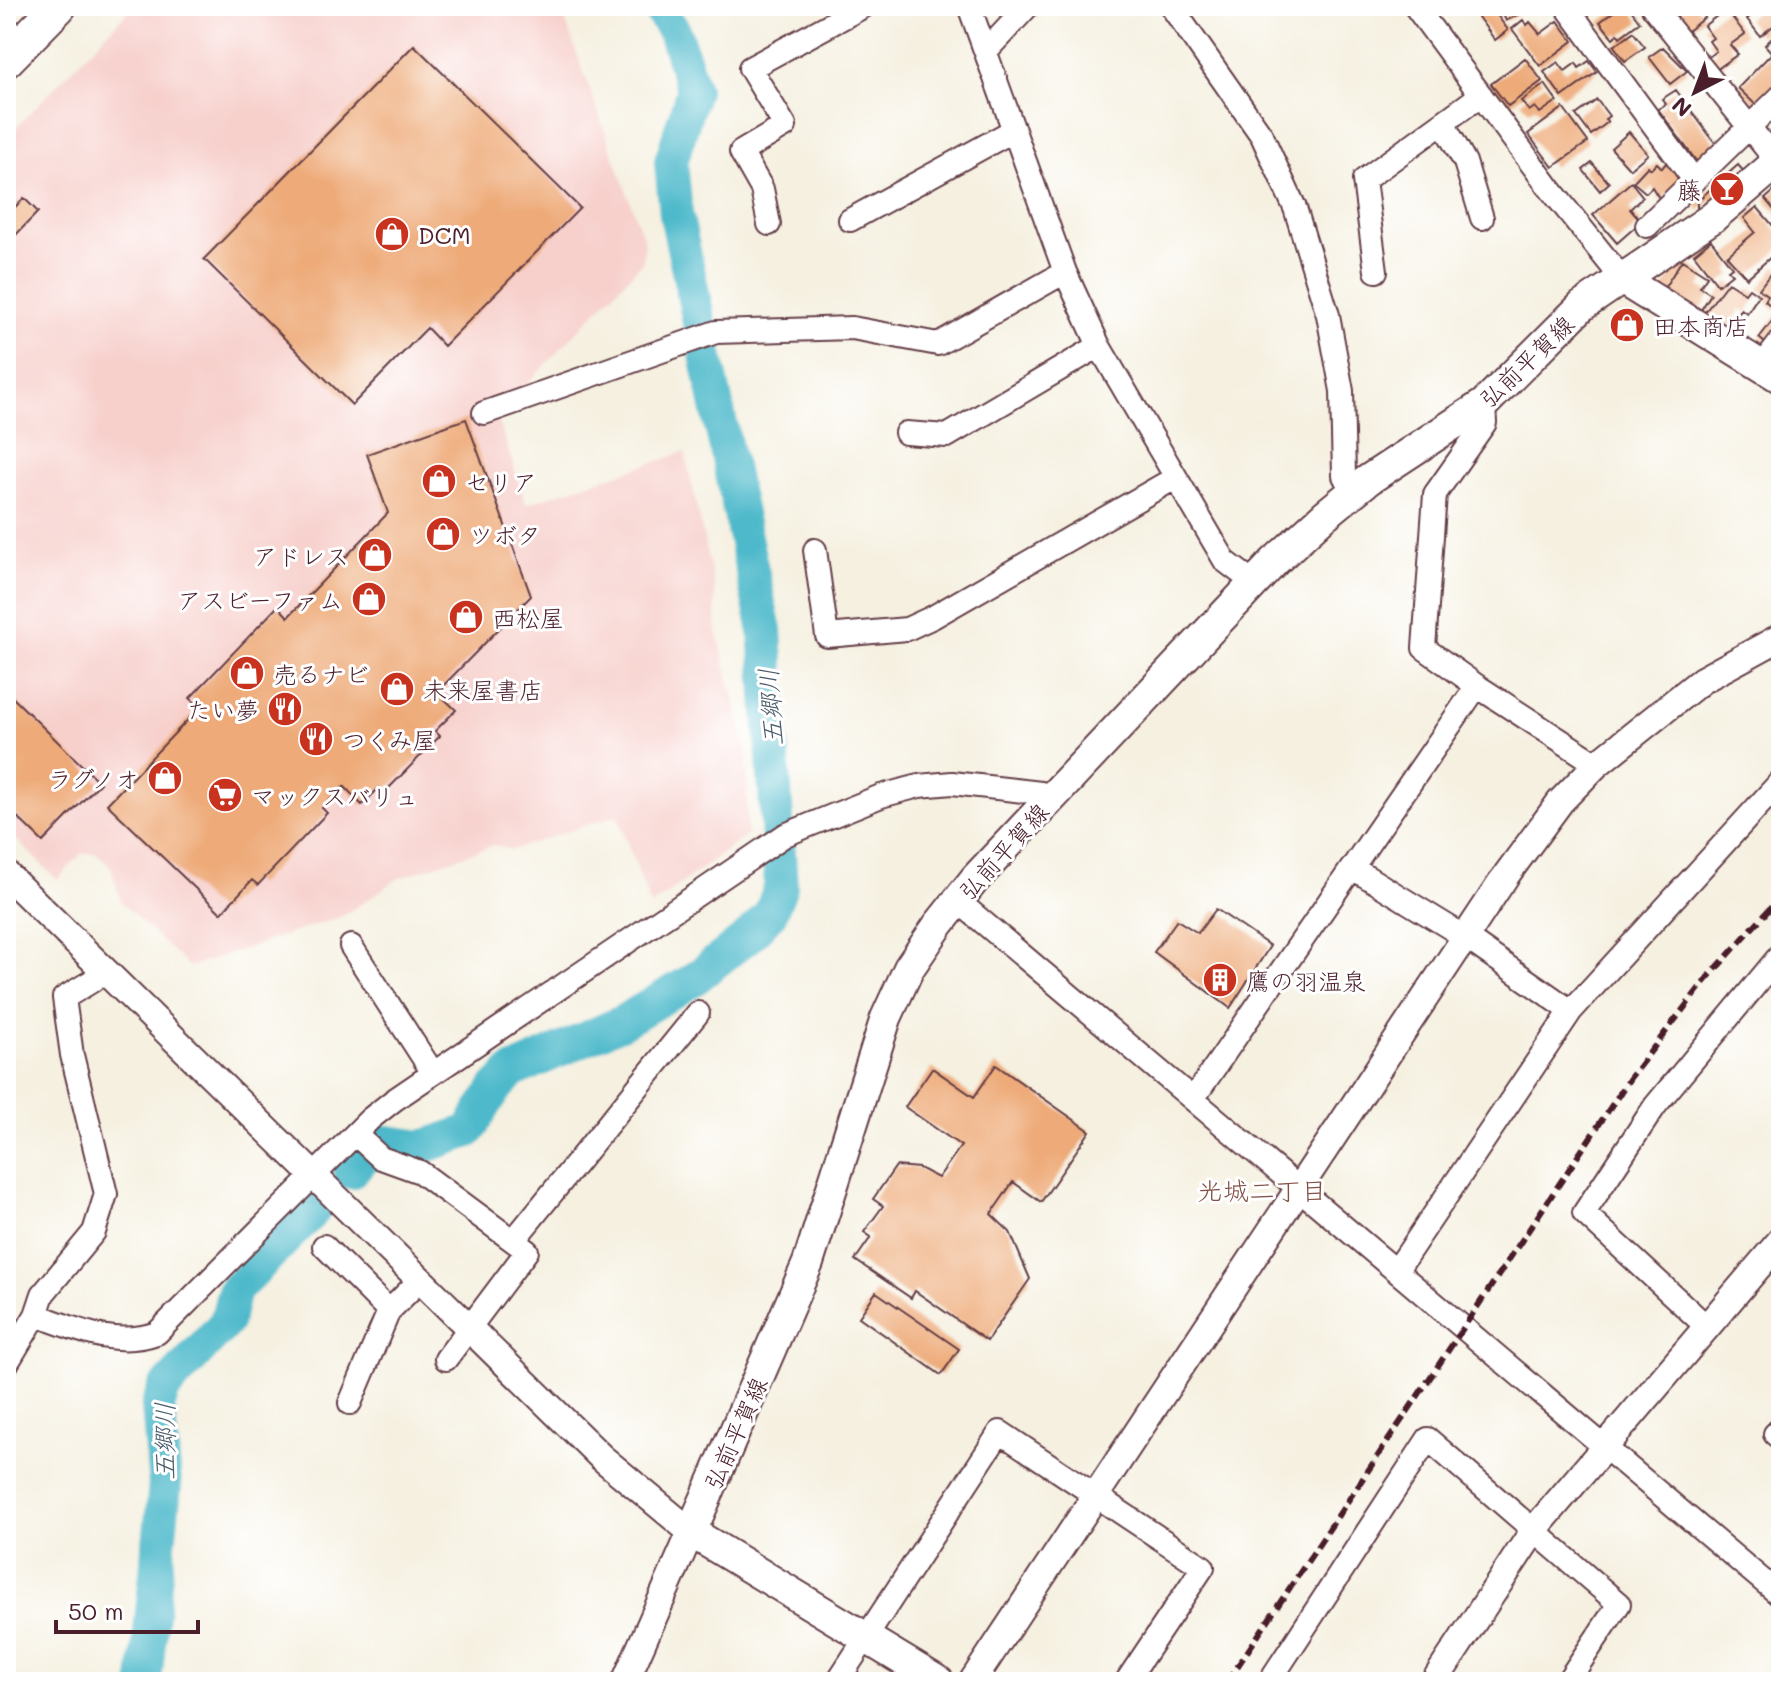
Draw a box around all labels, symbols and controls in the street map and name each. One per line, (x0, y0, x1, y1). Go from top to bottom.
north arrow (1655, 52, 1735, 132)
text: N (1665, 91, 1697, 124)
bar icon: 藤 (1708, 170, 1746, 208)
place label: 藤 (1677, 174, 1701, 205)
shop icon: DCM (373, 215, 411, 253)
place label: DCM (418, 219, 471, 250)
shop icon: 田本商店 (1608, 306, 1646, 344)
street label: 弘前平賀線 (1472, 308, 1580, 414)
place label: 田本商店 (1653, 310, 1749, 341)
shop icon: セリア (420, 462, 458, 500)
place label: セリア (465, 466, 537, 497)
shop icon: ツボタ (424, 515, 462, 553)
place label: ツボタ (469, 519, 541, 550)
shop icon: アドレス (356, 536, 394, 574)
place label: アドレス (253, 540, 349, 571)
shop icon: アスビーファム (350, 580, 388, 618)
place label: アスビーファム (177, 584, 343, 615)
shop icon: 西松屋 (447, 598, 485, 636)
place label: 西松屋 (492, 602, 564, 633)
shop icon: 売るナビ (228, 654, 266, 692)
place label: 売るナビ (273, 658, 369, 689)
water label: 五郷川 (750, 667, 790, 747)
shop icon: 未来屋書店 (378, 670, 416, 708)
place label: 未来屋書店 (423, 674, 543, 705)
restaurant icon: たい夢 (266, 690, 304, 728)
place label: たい夢 (187, 694, 259, 725)
restaurant icon: つくみ屋 (297, 720, 335, 758)
place label: つくみ屋 (342, 724, 437, 755)
shop icon: ラグノオ (146, 759, 184, 797)
place label: ラグノオ (48, 763, 139, 794)
supermarket icon: マックスバリュ (206, 776, 244, 814)
place label: マックスバリュ (251, 780, 419, 811)
street label: 弘前平賀線 (951, 796, 1055, 906)
building icon: 鷹の羽温泉 (1201, 961, 1239, 999)
place label: 鷹の羽温泉 (1246, 965, 1366, 996)
district label: 光城二丁目 (1197, 1173, 1327, 1207)
street label: 弘前平賀線 (696, 1372, 774, 1494)
water label: 五郷川 (147, 1402, 181, 1480)
scale bar (56, 1584, 198, 1634)
text: 50 m (68, 1595, 124, 1626)

